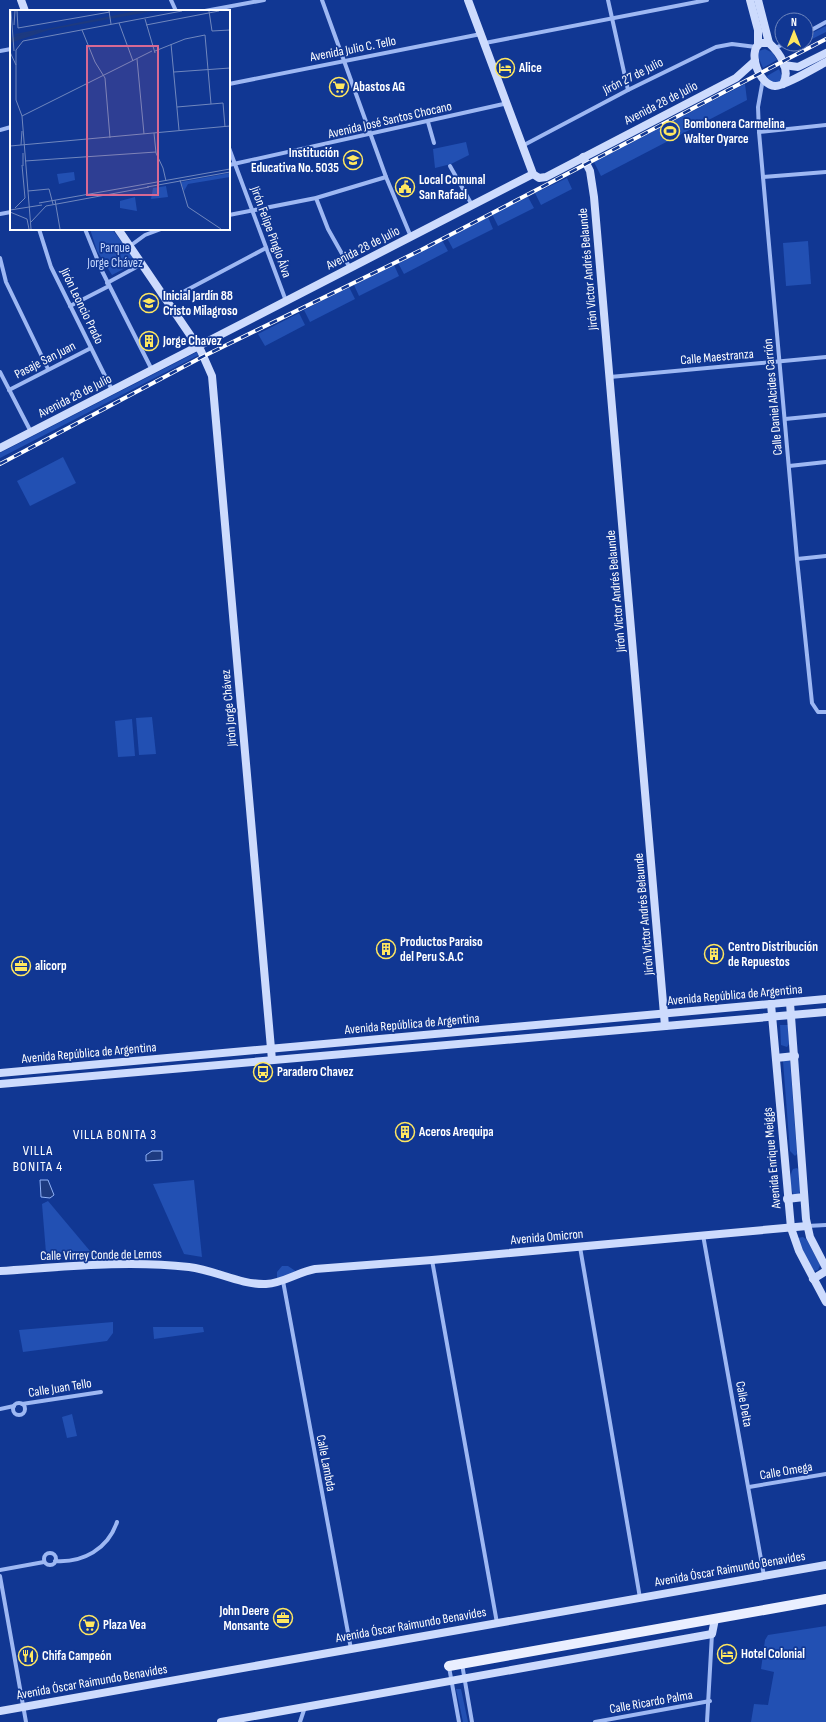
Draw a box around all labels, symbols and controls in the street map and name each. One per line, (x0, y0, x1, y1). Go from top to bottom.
inset map (10, 10, 230, 230)
north arrow (774, 12, 814, 52)
text: N (791, 16, 797, 29)
street label: Avenida Julio C. Tello (308, 33, 397, 65)
street label: Jirón 27 de Julio (599, 54, 666, 98)
hotel icon: Alice (494, 57, 516, 79)
place label: Alice (518, 60, 542, 76)
supermarket icon: Abastos AG (328, 76, 350, 98)
street label: Avenida 28 de Julio (621, 78, 700, 129)
place label: Abastos AG (352, 79, 405, 95)
street label: Avenida José Santos Chocano (326, 98, 453, 142)
place label: Bombonera Carmelina Walter Oyarce (684, 116, 785, 147)
sports icon: Bombonera Carmelina Walter Oyarce (659, 120, 681, 142)
place label: Institución Educativa No. 5035 (251, 145, 339, 176)
school or university icon: Institución Educativa No. 5035 (342, 149, 364, 171)
place label: Local Comunal San Rafael (419, 172, 486, 203)
public building icon: Local Comunal San Rafael (394, 176, 416, 198)
street label: Jirón Felipe Pinglo Álva (247, 183, 295, 280)
street label: Jirón Victor Andrés Belaunde (575, 207, 601, 332)
street label: Avenida 28 de Julio (323, 223, 402, 274)
park label: Parque Jorge Chávez (86, 240, 143, 271)
street label: Jirón Leoncio Prado (56, 265, 107, 347)
place label: Inicial Jardín 88 Cristo Milagroso (163, 288, 238, 319)
school or university icon: Inicial Jardín 88 Cristo Milagroso (138, 292, 160, 314)
building icon: Jorge Chavez (138, 330, 160, 352)
place label: Jorge Chavez (162, 333, 222, 349)
street label: Pasaje San Juan (12, 338, 78, 382)
street label: Calle Daniel Alcides Carrión (760, 338, 786, 456)
street label: Calle Maestranza (680, 346, 754, 368)
street label: Avenida 28 de Julio (35, 371, 114, 422)
street label: Jirón Victor Andrés Belaunde (603, 529, 629, 654)
street label: Jirón Jorge Chávez (218, 669, 240, 748)
street label: Jirón Victor Andrés Belaunde (631, 852, 657, 977)
place label: Productos Paraiso del Peru S.A.C (400, 934, 483, 965)
building icon: Productos Paraiso del Peru S.A.C (375, 938, 397, 960)
place label: Centro Distribución de Repuestos (728, 939, 818, 970)
building icon: Centro Distribución de Repuestos (703, 943, 725, 965)
office icon: alicorp (10, 955, 32, 977)
place label: alicorp (35, 958, 67, 974)
street label: Avenida República de Argentina (666, 981, 803, 1009)
street label: Avenida República de Argentina (343, 1010, 480, 1038)
street label: Avenida República de Argentina (20, 1039, 157, 1067)
bus stop icon: Paradero Chavez (252, 1061, 274, 1083)
place label: Paradero Chavez (277, 1064, 354, 1080)
street label: Avenida Enrique Meiggs (760, 1106, 784, 1210)
building icon: Aceros Arequipa (394, 1121, 416, 1143)
place label: Aceros Arequipa (418, 1124, 494, 1140)
district label: VILLA BONITA 3 (73, 1126, 157, 1143)
district label: VILLA BONITA 4 (13, 1142, 63, 1175)
street label: Avenida Omicron (509, 1226, 584, 1248)
street label: Calle Virrey Conde de Lemos (40, 1246, 162, 1264)
street label: Calle Juan Tello (27, 1375, 93, 1401)
street label: Calle Delta (732, 1380, 756, 1428)
street label: Calle Lambda (313, 1433, 339, 1493)
street label: Calle Omega (758, 1458, 814, 1484)
street label: Avenida Óscar Raimundo Benavides (652, 1548, 807, 1590)
place label: John Deere Monsante (219, 1603, 269, 1634)
street label: Avenida Óscar Raimundo Benavides (333, 1604, 488, 1646)
office icon: John Deere Monsante (272, 1607, 294, 1629)
supermarket icon: Plaza Vea (78, 1614, 100, 1636)
place label: Plaza Vea (103, 1617, 146, 1633)
hotel icon: Hotel Colonial (716, 1643, 738, 1665)
restaurant icon: Chifa Campeón (17, 1645, 39, 1667)
place label: Hotel Colonial (741, 1646, 805, 1662)
place label: Chifa Campeón (42, 1648, 112, 1664)
street label: Avenida Óscar Raimundo Benavides (14, 1661, 169, 1703)
street label: Calle Ricardo Palma (608, 1687, 694, 1717)

